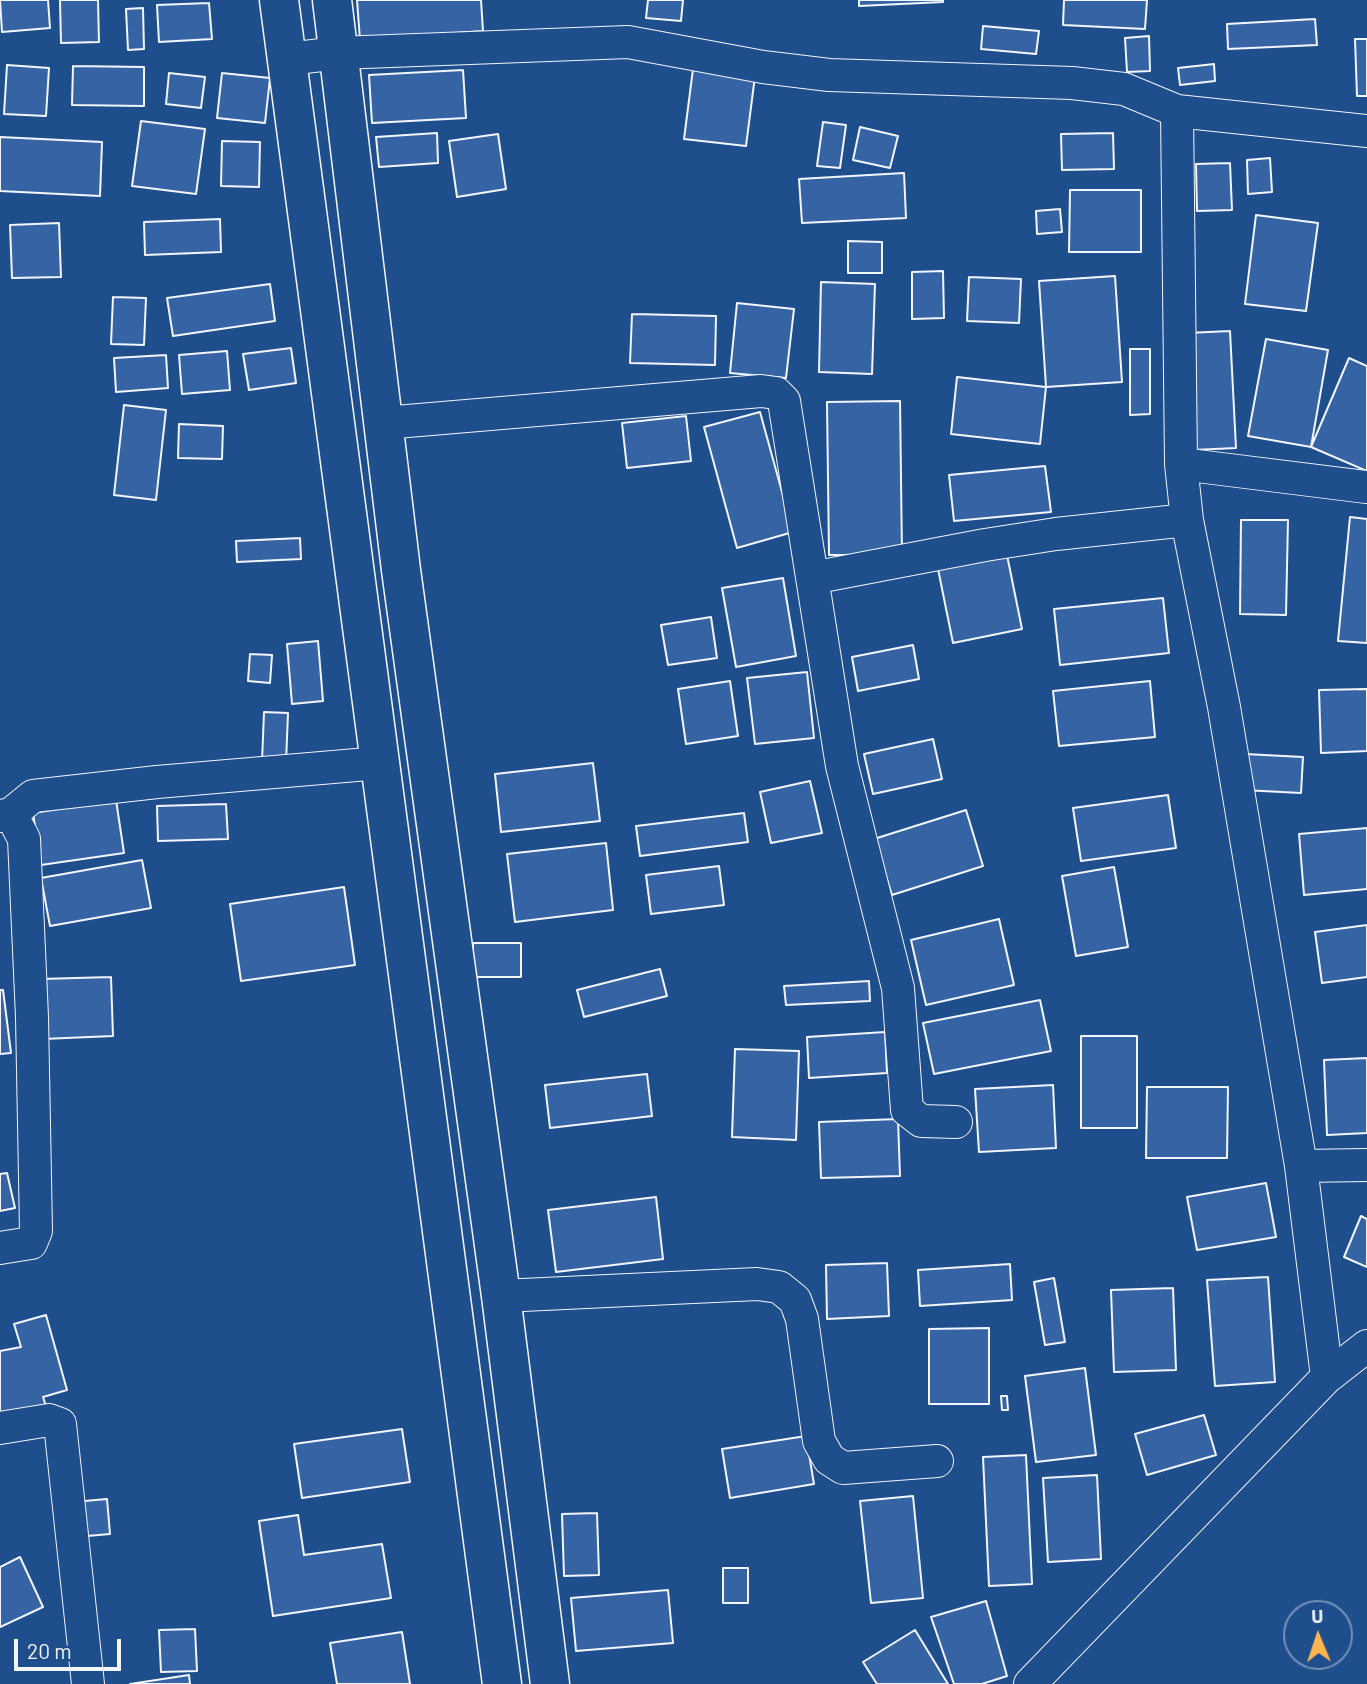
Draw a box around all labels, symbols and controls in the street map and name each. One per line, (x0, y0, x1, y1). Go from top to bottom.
north arrow (1283, 1600, 1353, 1670)
text: U (1311, 1604, 1324, 1627)
scale bar (18, 1624, 124, 1668)
text: 20 m (27, 1638, 72, 1663)

